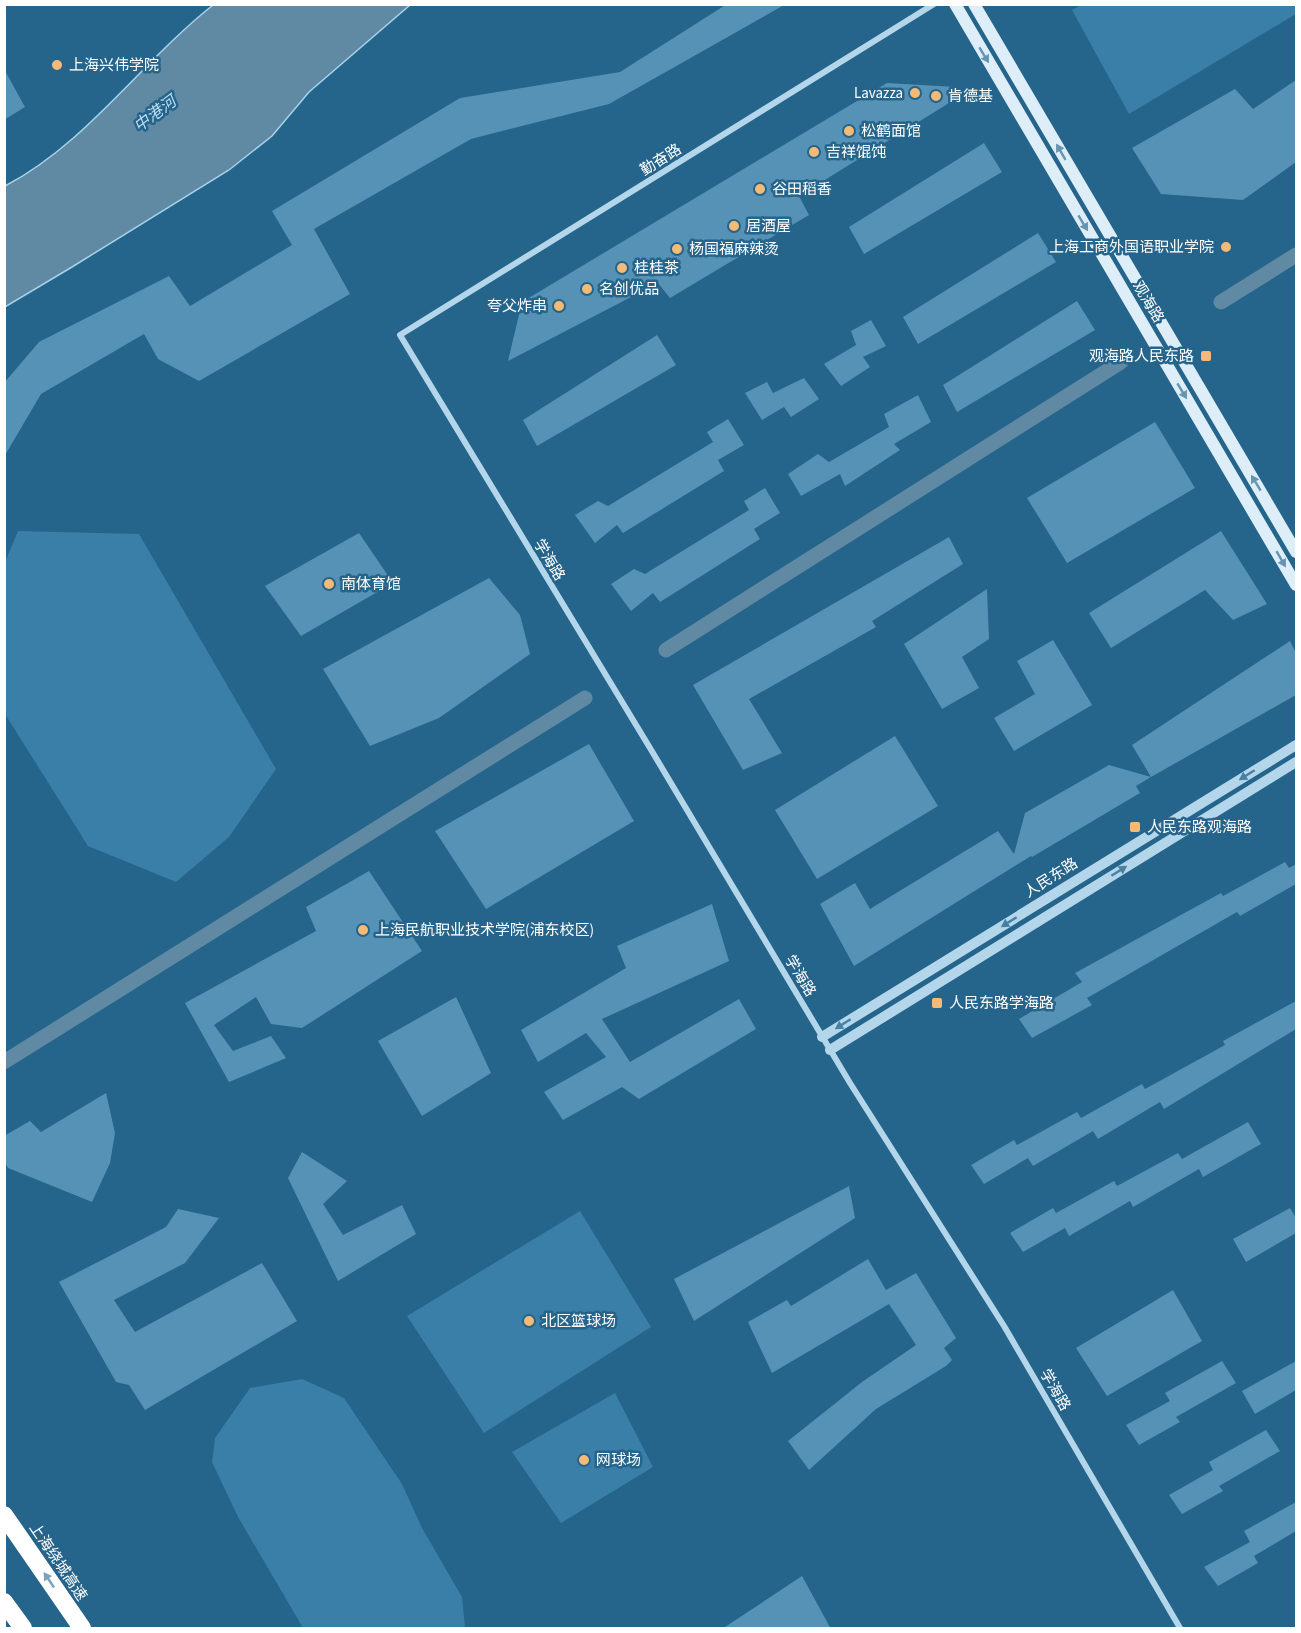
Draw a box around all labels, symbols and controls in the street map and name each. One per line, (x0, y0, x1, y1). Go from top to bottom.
one-way arrow (979, 47, 990, 63)
place label: 上海兴伟学院 (69, 55, 159, 76)
marker: 上海兴伟学院 (50, 58, 64, 72)
place label: Lavazza (854, 83, 903, 104)
marker: Lavazza (908, 86, 922, 100)
place label: 肯德基 (948, 86, 993, 107)
water label: 中港河 (129, 89, 183, 137)
marker: 肯德基 (929, 89, 943, 103)
place label: 松鹤面馆 (861, 121, 921, 142)
marker: 松鹤面馆 (842, 124, 856, 138)
street label: 勤奋路 (636, 139, 686, 181)
place label: 吉祥馄饨 (826, 142, 886, 163)
one-way arrow (1056, 144, 1067, 160)
marker: 吉祥馄饨 (807, 145, 821, 159)
place label: 谷田稻香 (772, 179, 832, 200)
marker: 谷田稻香 (753, 182, 767, 196)
one-way arrow (1078, 215, 1089, 231)
place label: 居酒屋 (746, 216, 791, 237)
marker: 居酒屋 (727, 219, 741, 233)
place label: 上海工商外国语职业学院 (1049, 237, 1214, 258)
place label: 杨国福麻辣烫 (689, 239, 779, 260)
marker: 上海工商外国语职业学院 (1219, 240, 1233, 254)
marker: 杨国福麻辣烫 (670, 242, 684, 256)
place label: 桂桂茶 (634, 258, 679, 279)
marker: 桂桂茶 (615, 261, 629, 275)
street label: 观海路 (1127, 277, 1169, 327)
place label: 名创优品 (599, 279, 659, 300)
marker: 名创优品 (580, 282, 594, 296)
place label: 夸父炸串 (487, 296, 547, 317)
marker: 夸父炸串 (552, 299, 566, 313)
place label: 观海路人民东路 (1089, 346, 1194, 367)
marker: 观海路人民东路 (1199, 349, 1213, 363)
one-way arrow (1177, 383, 1188, 399)
one-way arrow (1251, 474, 1261, 491)
street label: 学海路 (528, 535, 570, 585)
one-way arrow (1276, 551, 1287, 567)
place label: 南体育馆 (341, 574, 401, 595)
marker: 南体育馆 (322, 577, 336, 591)
one-way arrow (1239, 770, 1255, 781)
place label: 人民东路观海路 (1147, 817, 1252, 838)
marker: 人民东路观海路 (1128, 820, 1142, 834)
street label: 人民东路 (1020, 853, 1082, 903)
one-way arrow (1111, 865, 1127, 876)
one-way arrow (1001, 916, 1017, 927)
place label: 上海民航职业技术学院(浦东校区) (375, 920, 594, 941)
marker: 上海民航职业技术学院(浦东校区) (356, 923, 370, 937)
street label: 学海路 (779, 951, 821, 1001)
place label: 人民东路学海路 (949, 993, 1054, 1014)
marker: 人民东路学海路 (930, 996, 944, 1010)
one-way arrow (835, 1019, 852, 1030)
place label: 北区篮球场 (541, 1311, 616, 1332)
marker: 北区篮球场 (522, 1314, 536, 1328)
street label: 学海路 (1035, 1365, 1075, 1415)
place label: 网球场 (596, 1450, 641, 1471)
marker: 网球场 (577, 1453, 591, 1467)
street label: 上海绕城高速 (24, 1519, 92, 1605)
one-way arrow (43, 1573, 55, 1589)

